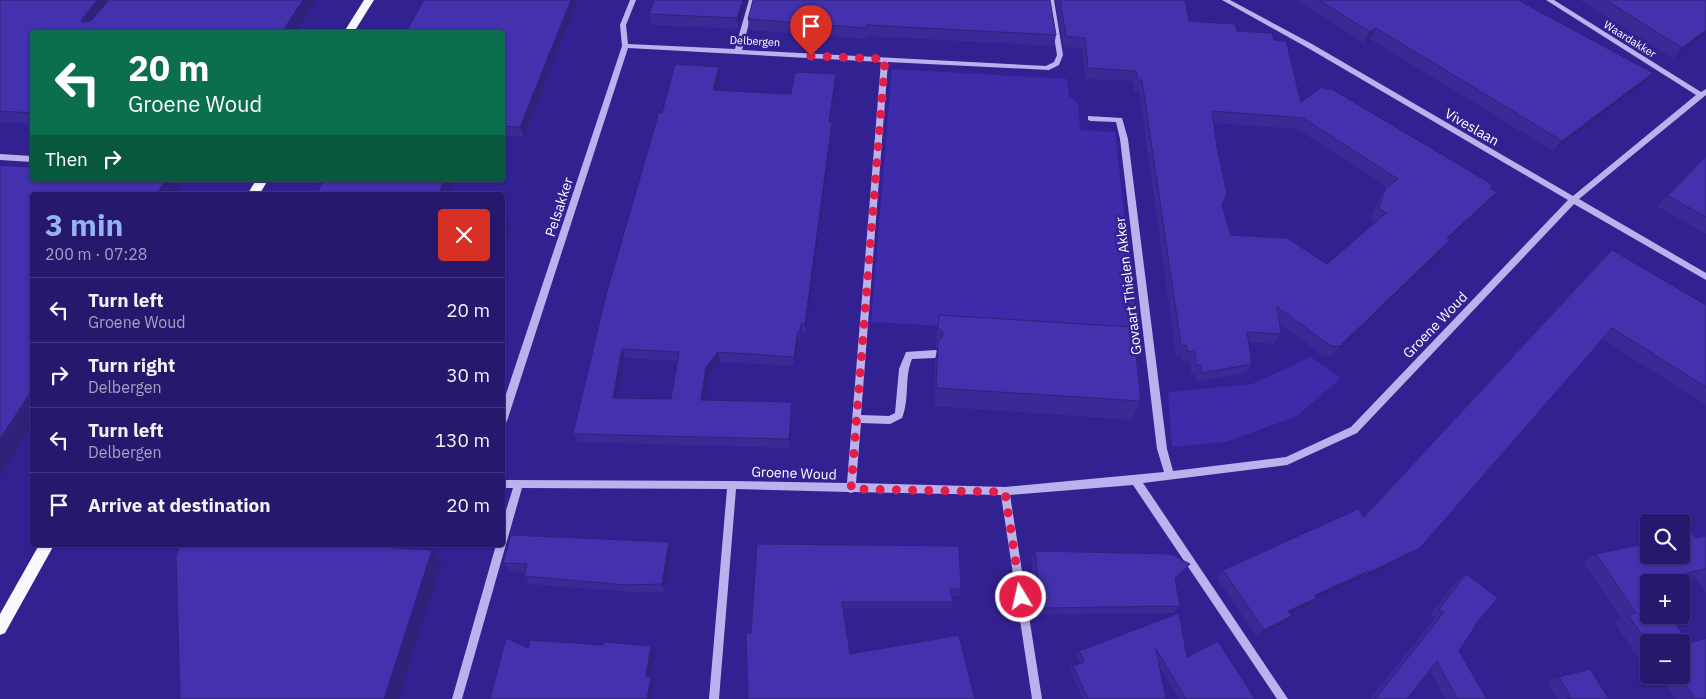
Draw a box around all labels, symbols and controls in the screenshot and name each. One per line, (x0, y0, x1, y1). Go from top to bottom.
pin (790, 5, 832, 56)
icon: arrive (797, 12, 825, 40)
street label: Waardakker (1601, 17, 1659, 61)
street label: Delbergen (729, 33, 781, 49)
text: 20 m (128, 45, 210, 91)
icon: left (45, 50, 110, 115)
text: Groene Woud (128, 89, 262, 118)
street label: Viveslaan (1442, 104, 1502, 150)
icon: right (98, 145, 126, 173)
text: Then (45, 147, 88, 171)
street label: Pelsakker (541, 175, 577, 239)
text: 3 min (45, 205, 123, 244)
button: close (438, 209, 490, 261)
street label: Govaart Thielen Akker (1111, 216, 1145, 356)
text: 200 m · 07:28 (45, 244, 147, 264)
text: Turn left (88, 288, 164, 312)
street label: Groene Woud (1399, 288, 1471, 362)
icon: left (45, 296, 73, 324)
text: 20 m (446, 298, 490, 322)
text: Groene Woud (88, 312, 186, 332)
text: Turn right (88, 353, 175, 377)
icon: right (45, 361, 73, 389)
text: 30 m (446, 363, 490, 387)
text: Delbergen (88, 377, 162, 397)
text: Turn left (88, 418, 164, 442)
icon: left (45, 426, 73, 454)
text: 130 m (435, 428, 490, 452)
text: Delbergen (88, 442, 162, 462)
street label: Groene Woud (751, 463, 837, 483)
icon: arrive (45, 491, 73, 519)
text: Arrive at destination (88, 493, 271, 517)
text: 20 m (446, 493, 490, 517)
map controls (1640, 514, 1690, 684)
button: search (1640, 514, 1690, 564)
position arrow (994, 570, 1046, 622)
button: + (1640, 574, 1690, 624)
button: − (1640, 634, 1690, 684)

